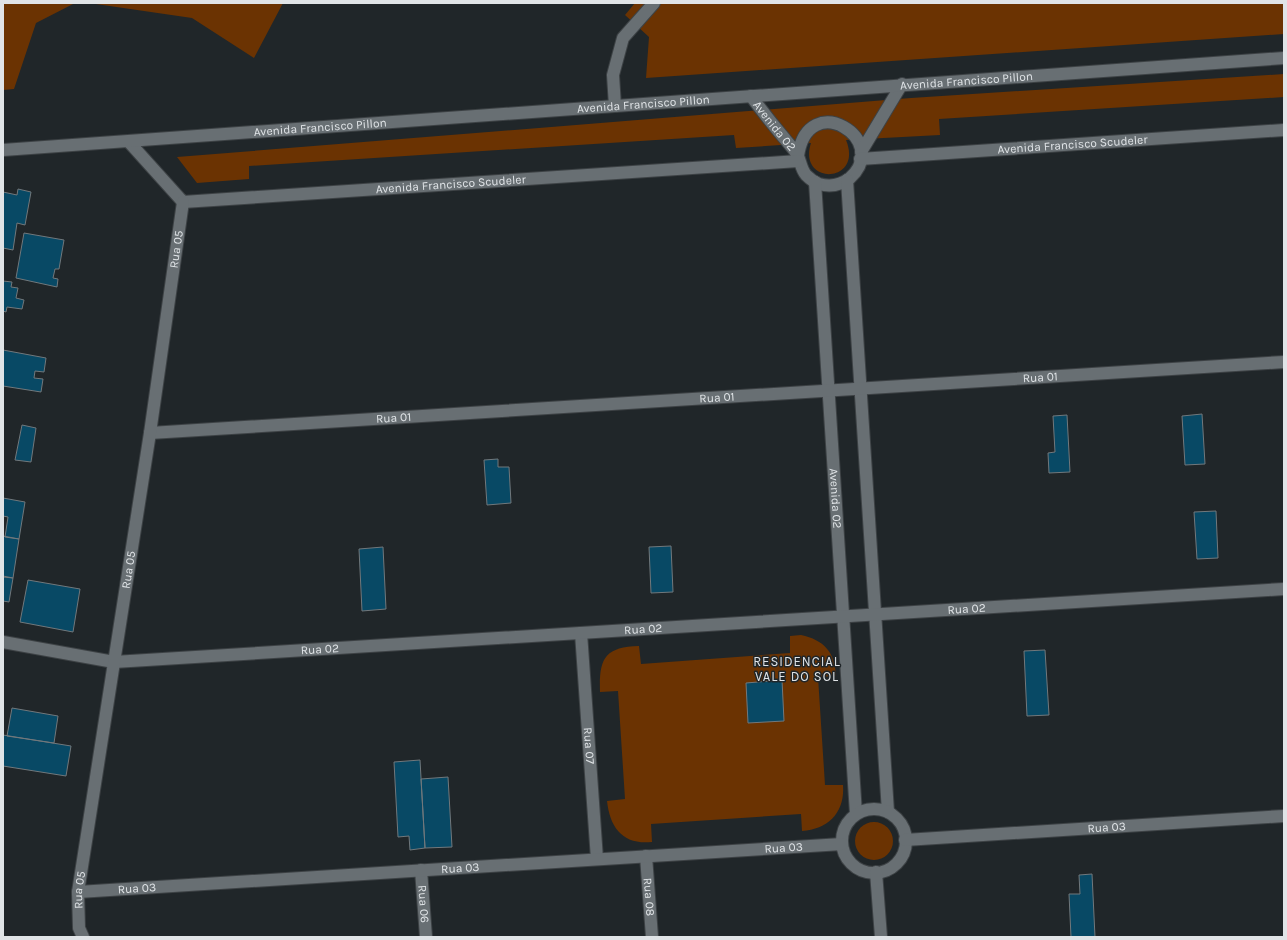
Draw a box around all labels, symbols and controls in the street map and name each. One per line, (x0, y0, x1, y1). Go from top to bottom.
street label: Avenida Francisco Pillon (900, 69, 1033, 93)
street label: Avenida Francisco Pillon (576, 92, 710, 116)
street label: Avenida 02 (750, 98, 799, 154)
street label: Avenida Francisco Pillon (253, 115, 387, 139)
street label: Avenida Francisco Scudeler (997, 132, 1149, 157)
street label: Avenida Francisco Scudeler (375, 172, 527, 196)
street label: Rua 05 (167, 229, 186, 269)
street label: Rua 01 (1022, 369, 1058, 385)
street label: Rua 01 (699, 389, 735, 406)
street label: Rua 01 (376, 410, 412, 426)
street label: Avenida 02 (827, 468, 844, 529)
street label: Rua 05 (119, 550, 138, 590)
street label: Rua 02 (947, 601, 986, 617)
street label: Rua 02 (624, 621, 663, 637)
street label: Rua 02 (300, 641, 339, 657)
district label: RESIDENCIAL VALE DO SOL (753, 654, 841, 684)
street label: Rua 07 (581, 727, 597, 765)
street label: Rua 03 (1087, 819, 1126, 835)
street label: Rua 03 (764, 839, 803, 856)
street label: Rua 03 (441, 860, 480, 876)
street label: Rua 05 (71, 870, 88, 909)
street label: Rua 08 (641, 877, 657, 917)
street label: Rua 03 (117, 880, 156, 896)
street label: Rua 06 (415, 884, 432, 924)

